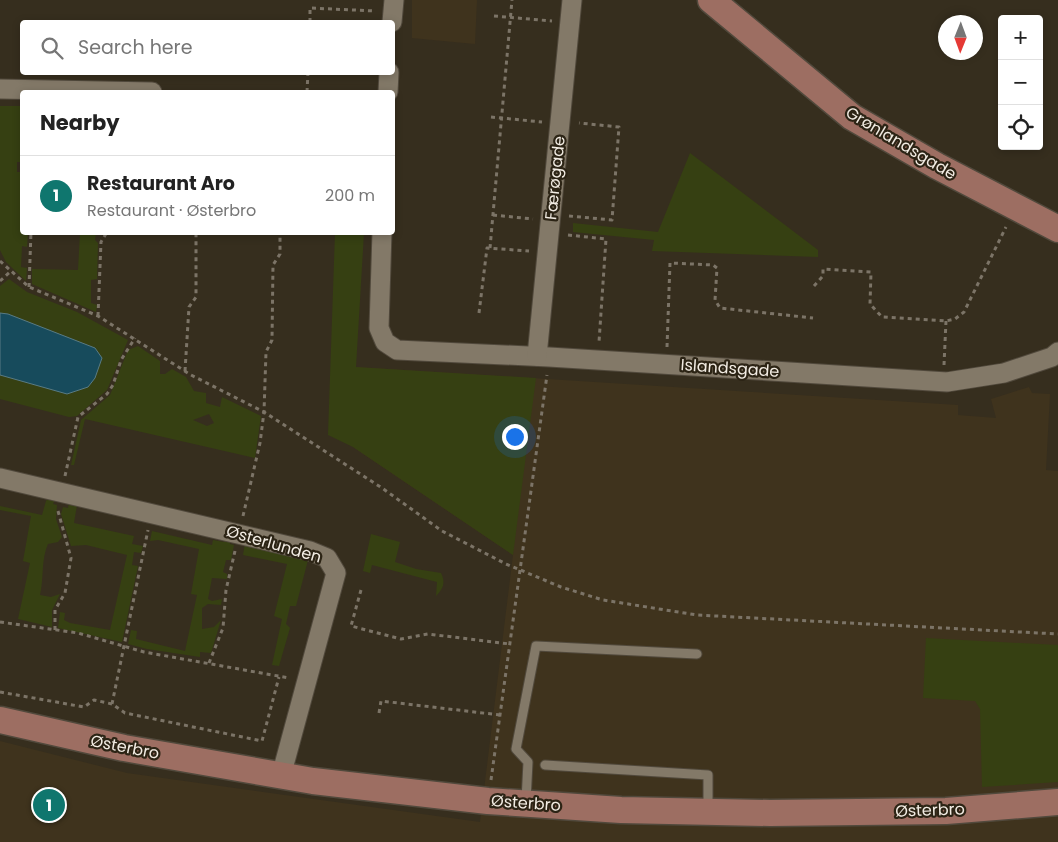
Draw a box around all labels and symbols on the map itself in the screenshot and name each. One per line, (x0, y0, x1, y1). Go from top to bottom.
north arrow (938, 15, 983, 60)
street label: Grønlandsgade (841, 101, 961, 185)
street label: Færøgade (539, 135, 571, 221)
street label: Islandsgade (680, 353, 780, 383)
your location (502, 424, 528, 450)
street label: Østerlunden (224, 519, 324, 569)
street label: Østerbro (89, 729, 161, 765)
pin: 1 (33, 786, 65, 824)
street label: Østerbro (490, 789, 562, 817)
street label: Østerbro (895, 797, 965, 823)

